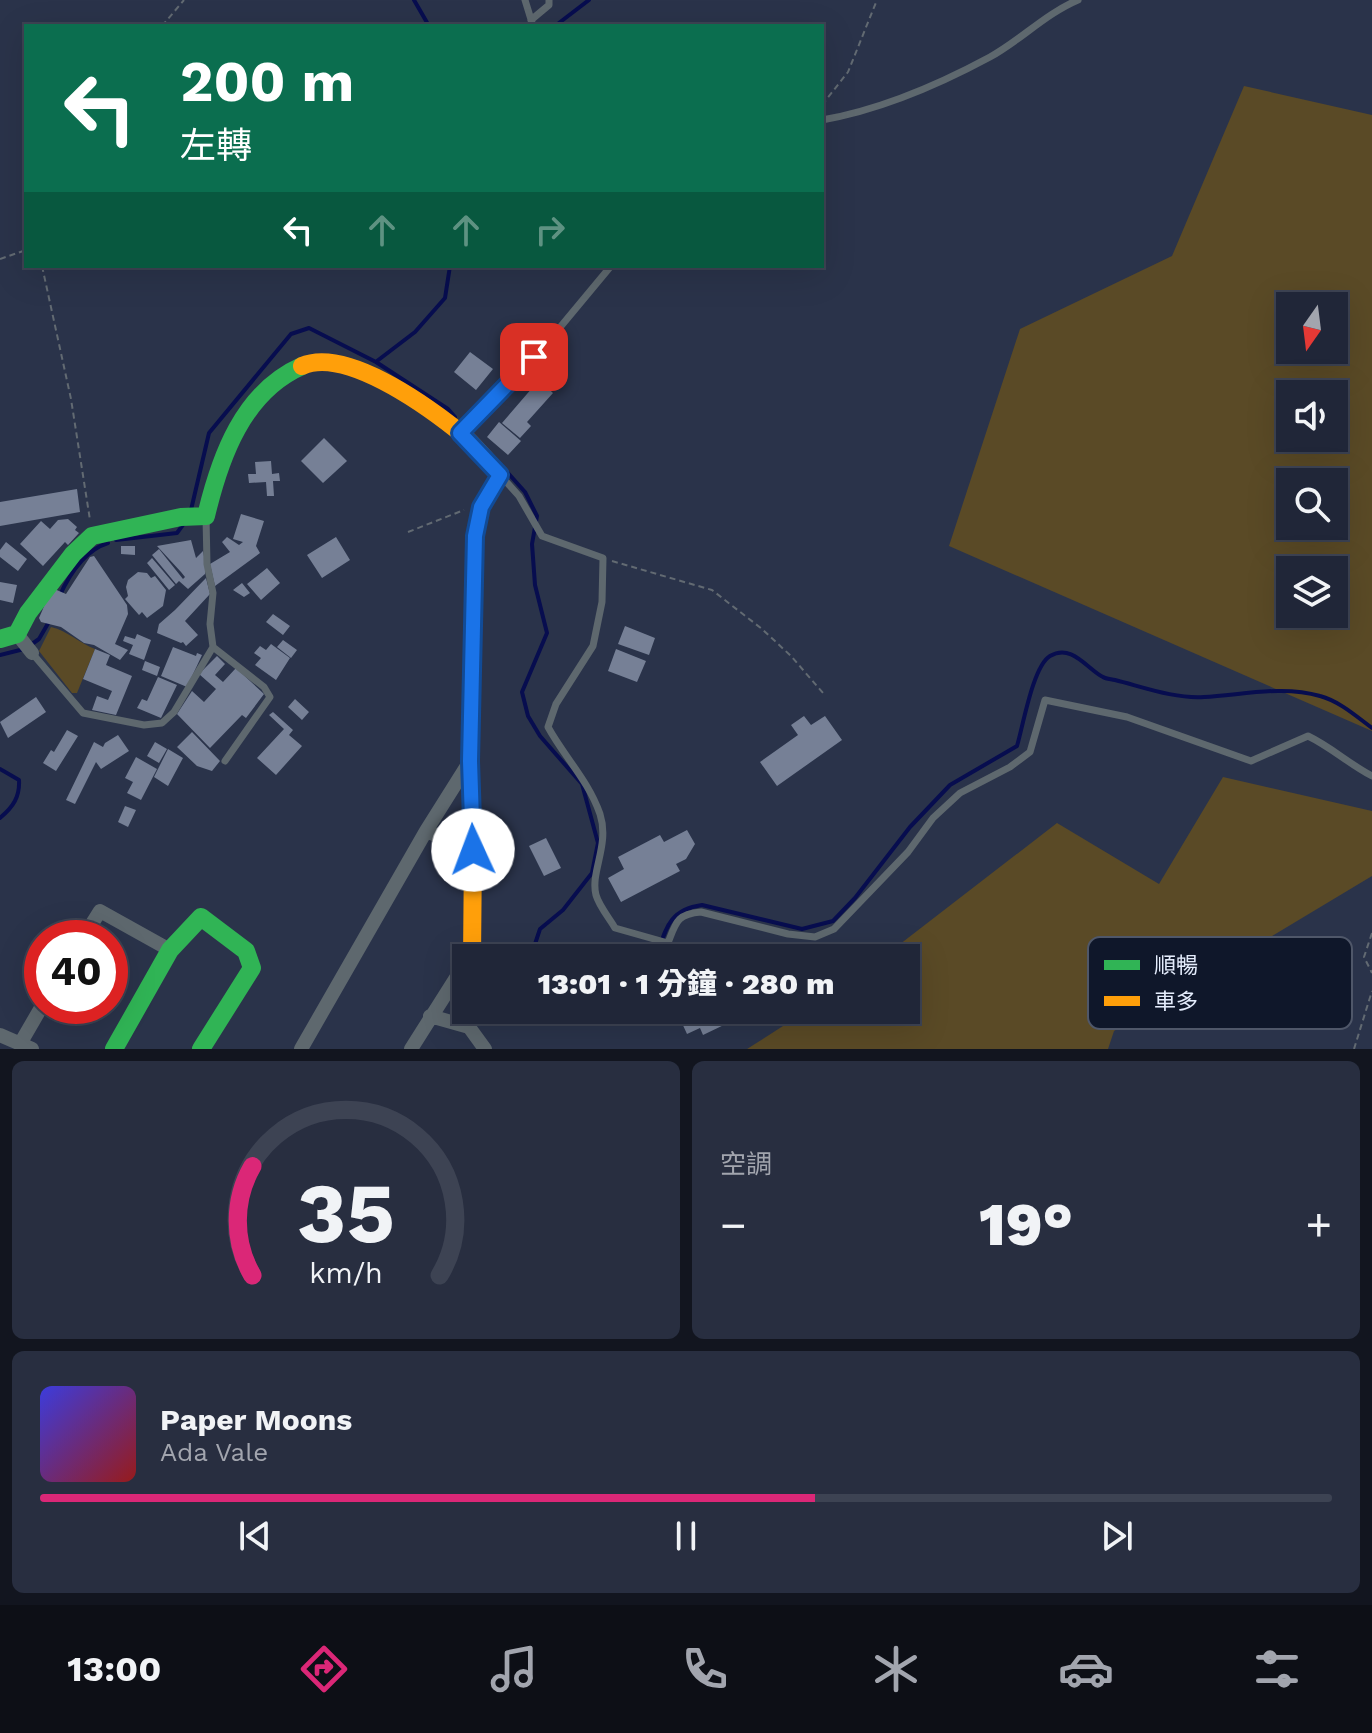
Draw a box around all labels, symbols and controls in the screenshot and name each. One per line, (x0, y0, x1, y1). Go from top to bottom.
text: 200 m (180, 49, 354, 115)
icon: left (48, 56, 152, 160)
text: 左轉 (180, 125, 252, 167)
icon: left (276, 208, 320, 252)
icon: ahead (360, 208, 404, 252)
icon: ahead (444, 208, 488, 252)
icon: right (528, 208, 572, 252)
north arrow (1276, 292, 1348, 364)
map controls (1276, 292, 1348, 628)
pin (500, 323, 568, 391)
icon: arrive (512, 335, 556, 379)
button: sound (1276, 380, 1348, 452)
button: search (1276, 468, 1348, 540)
button: layers (1276, 556, 1348, 628)
position arrow (431, 808, 515, 892)
speed limit sign: 40 (24, 920, 128, 1024)
legend (1088, 937, 1352, 1029)
text: 順暢 (1154, 953, 1198, 978)
text: 13:01 · 1 分鐘 · 280 m (538, 966, 834, 1001)
text: 車多 (1154, 989, 1198, 1014)
text: 空調 (720, 1149, 772, 1179)
text: 35 (297, 1165, 395, 1262)
text: 19° (979, 1189, 1073, 1260)
text: − (720, 1199, 747, 1251)
text: + (1305, 1199, 1332, 1251)
text: km/h (309, 1256, 383, 1290)
text: Paper Moons (160, 1402, 352, 1437)
text: Ada Vale (160, 1437, 268, 1467)
icon: previous (233, 1514, 277, 1558)
icon: pause (664, 1514, 708, 1558)
icon: next (1095, 1514, 1139, 1558)
icon: directions (296, 1641, 352, 1697)
icon: music (486, 1641, 542, 1697)
icon: phone (677, 1641, 733, 1697)
icon: climate (868, 1641, 924, 1697)
icon: car (1058, 1641, 1114, 1697)
icon: filters (1249, 1641, 1305, 1697)
text: 13:00 (67, 1648, 161, 1690)

